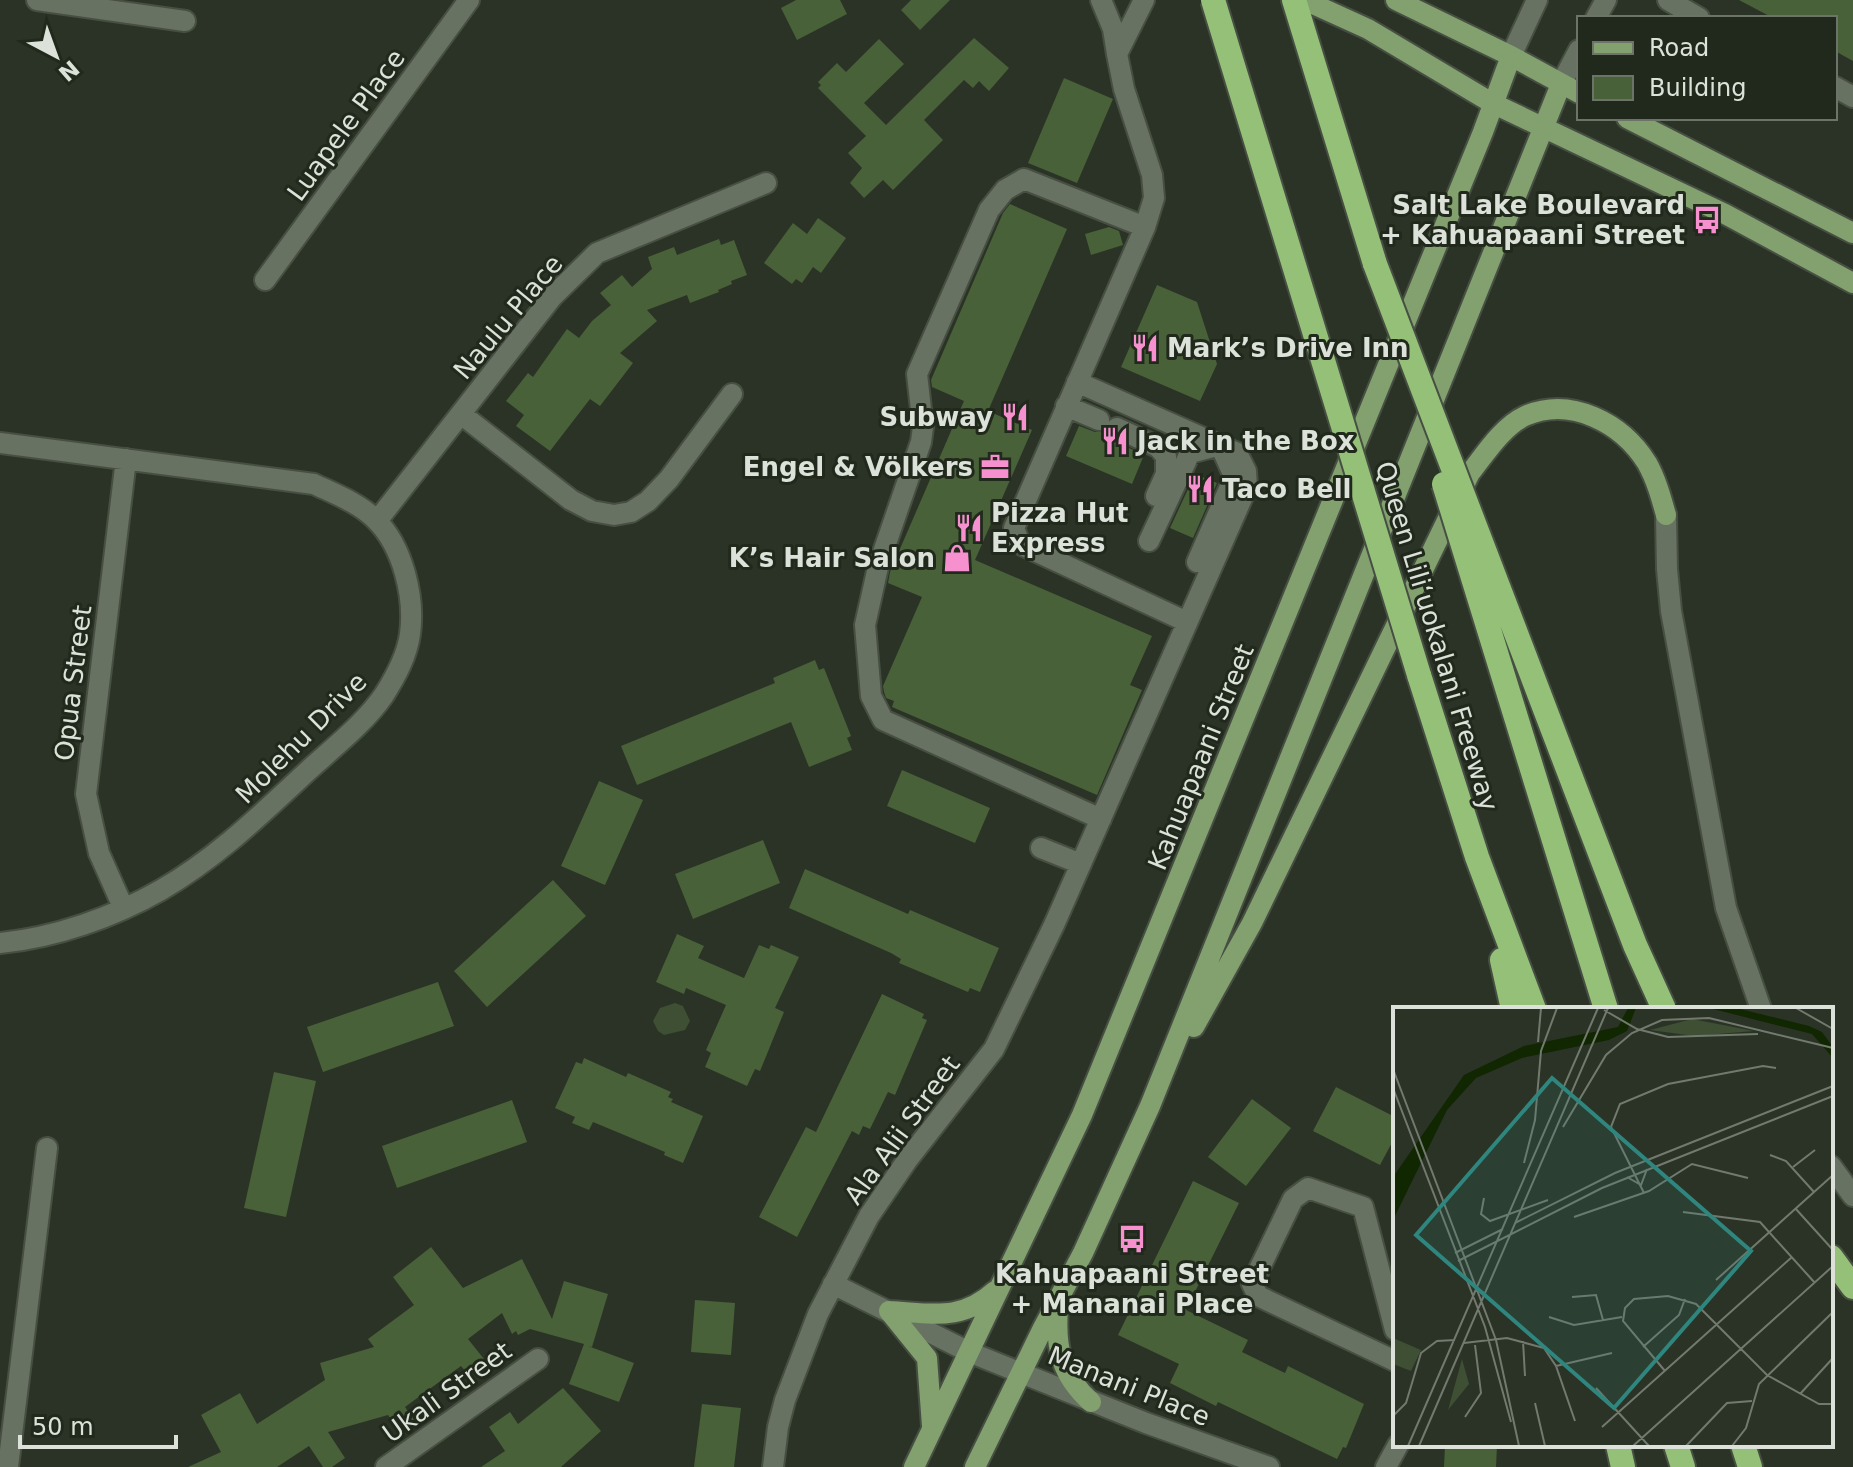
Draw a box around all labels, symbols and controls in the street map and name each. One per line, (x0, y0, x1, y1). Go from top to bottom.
north arrow (16, 16, 96, 96)
legend (1577, 16, 1837, 120)
text: Road (1649, 34, 1709, 62)
street label: Luapele Place (281, 44, 411, 206)
text: N (54, 55, 84, 86)
text: Building (1649, 74, 1746, 102)
place label: Salt Lake Boulevard + Kahuapaani Street (1380, 190, 1685, 250)
bus stop icon: Salt Lake Boulevard + Kahuapaani Street (1692, 205, 1722, 235)
street label: Naulu Place (447, 249, 569, 385)
restaurant icon: Mark’s Drive Inn (1130, 333, 1160, 363)
place label: Mark’s Drive Inn (1167, 333, 1409, 363)
place label: Subway (879, 402, 993, 432)
restaurant icon: Subway (1000, 402, 1030, 432)
restaurant icon: Jack in the Box (1100, 426, 1130, 456)
place label: Jack in the Box (1135, 426, 1355, 456)
place label: Engel & Völkers (743, 452, 973, 482)
office icon: Engel & Völkers (980, 452, 1010, 482)
street label: Queen Liliʻuokalani Freeway (1369, 458, 1505, 814)
restaurant icon: Taco Bell (1185, 474, 1215, 504)
place label: Taco Bell (1222, 474, 1352, 504)
place label: Pizza Hut Express (991, 498, 1129, 558)
restaurant icon: Pizza Hut Express (954, 513, 984, 543)
place label: K’s Hair Salon (729, 543, 935, 573)
shop icon: K’s Hair Salon (942, 543, 972, 573)
street label: Opua Street (49, 603, 97, 763)
street label: Kahuapaani Street (1142, 640, 1260, 874)
street label: Molehu Drive (230, 667, 372, 809)
inset map (1393, 1007, 1833, 1447)
street label: Ala Alii Street (838, 1050, 966, 1210)
bus stop icon: Kahuapaani Street + Mananai Place (1117, 1224, 1147, 1254)
place label: Kahuapaani Street + Mananai Place (995, 1259, 1269, 1319)
street label: Ukali Street (377, 1335, 517, 1449)
street label: Manani Place (1044, 1340, 1214, 1432)
scale bar (20, 1399, 176, 1449)
text: 50 m (32, 1413, 94, 1441)

